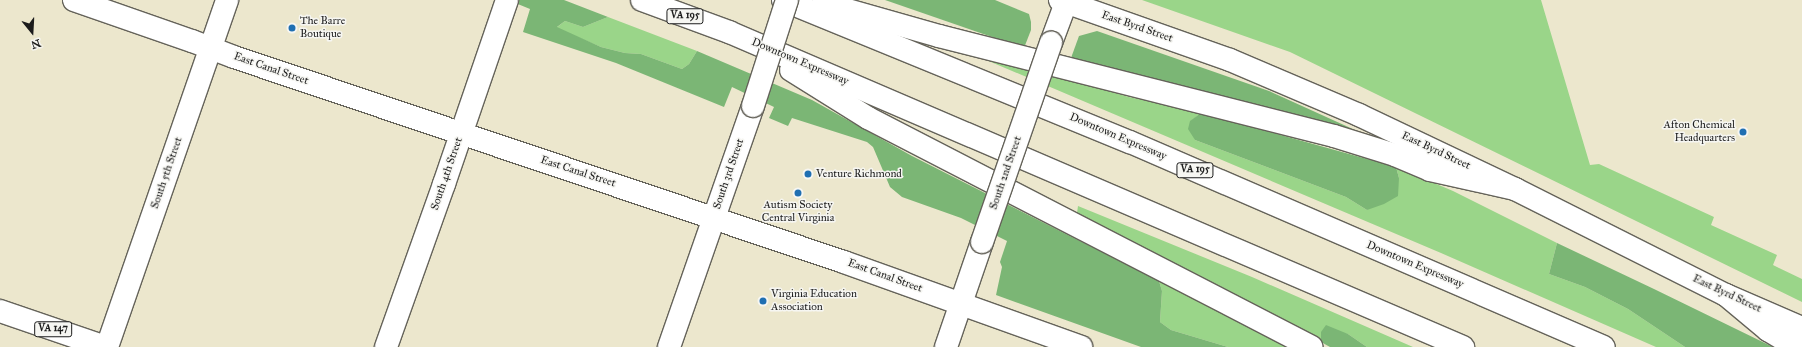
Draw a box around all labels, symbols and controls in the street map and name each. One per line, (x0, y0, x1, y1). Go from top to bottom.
road number: VA 195 (666, 8, 704, 24)
street label: East Byrd Street (1100, 9, 1174, 45)
north arrow (12, 12, 52, 52)
place label: The Barre Boutique (300, 15, 345, 41)
marker: The Barre Boutique (287, 23, 297, 33)
text: N (29, 36, 42, 52)
street label: Downtown Expressway (750, 36, 850, 88)
street label: East Canal Street (232, 50, 310, 88)
street label: Downtown Expressway (1068, 111, 1168, 163)
place label: Afton Chemical Headquarters (1663, 119, 1735, 145)
marker: Afton Chemical Headquarters (1738, 127, 1748, 137)
street label: East Byrd Street (1399, 129, 1473, 173)
street label: South 5th Street (149, 135, 185, 211)
street label: South 2nd Street (987, 135, 1025, 211)
street label: South 4th Street (428, 136, 466, 212)
street label: South 3rd Street (711, 137, 747, 211)
street label: East Canal Street (539, 154, 617, 190)
road number: VA 195 (1176, 162, 1214, 178)
place label: Venture Richmond (816, 167, 902, 181)
marker: Venture Richmond (803, 169, 813, 179)
marker: Autism Society Central Virginia (793, 188, 803, 198)
place label: Autism Society Central Virginia (762, 199, 834, 225)
street label: Downtown Expressway (1365, 239, 1465, 291)
street label: East Canal Street (846, 256, 924, 296)
street label: East Byrd Street (1690, 272, 1764, 316)
place label: Virginia Education Association (771, 288, 857, 314)
marker: Virginia Education Association (758, 296, 768, 306)
road number: VA 147 (34, 321, 72, 337)

